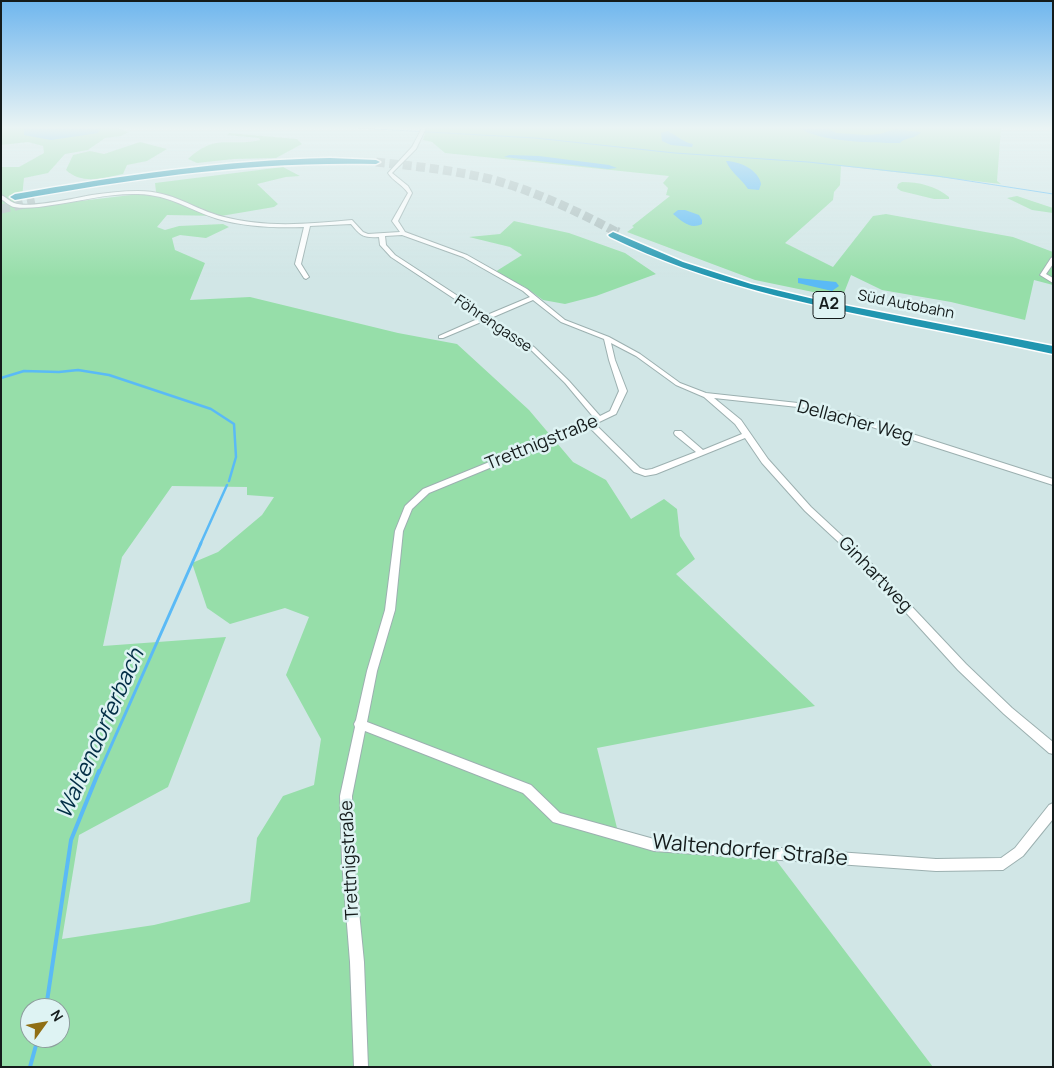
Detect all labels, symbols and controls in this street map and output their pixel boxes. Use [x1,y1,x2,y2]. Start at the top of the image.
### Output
street label: Süd Autobahn [856,287,956,323]
street label: Föhrengasse [451,292,535,356]
road number: A2 [813,292,845,318]
street label: Dellacher Weg [795,396,915,448]
street label: Trettnigstraße [482,411,602,475]
street label: Ginhartweg [834,533,916,617]
water label: Waltendorferbach [52,645,150,823]
street label: Trettnigstraße [336,800,364,920]
street label: Waltendorfer Straße [651,830,849,872]
north arrow [20,998,70,1048]
text: N [47,1006,68,1025]

